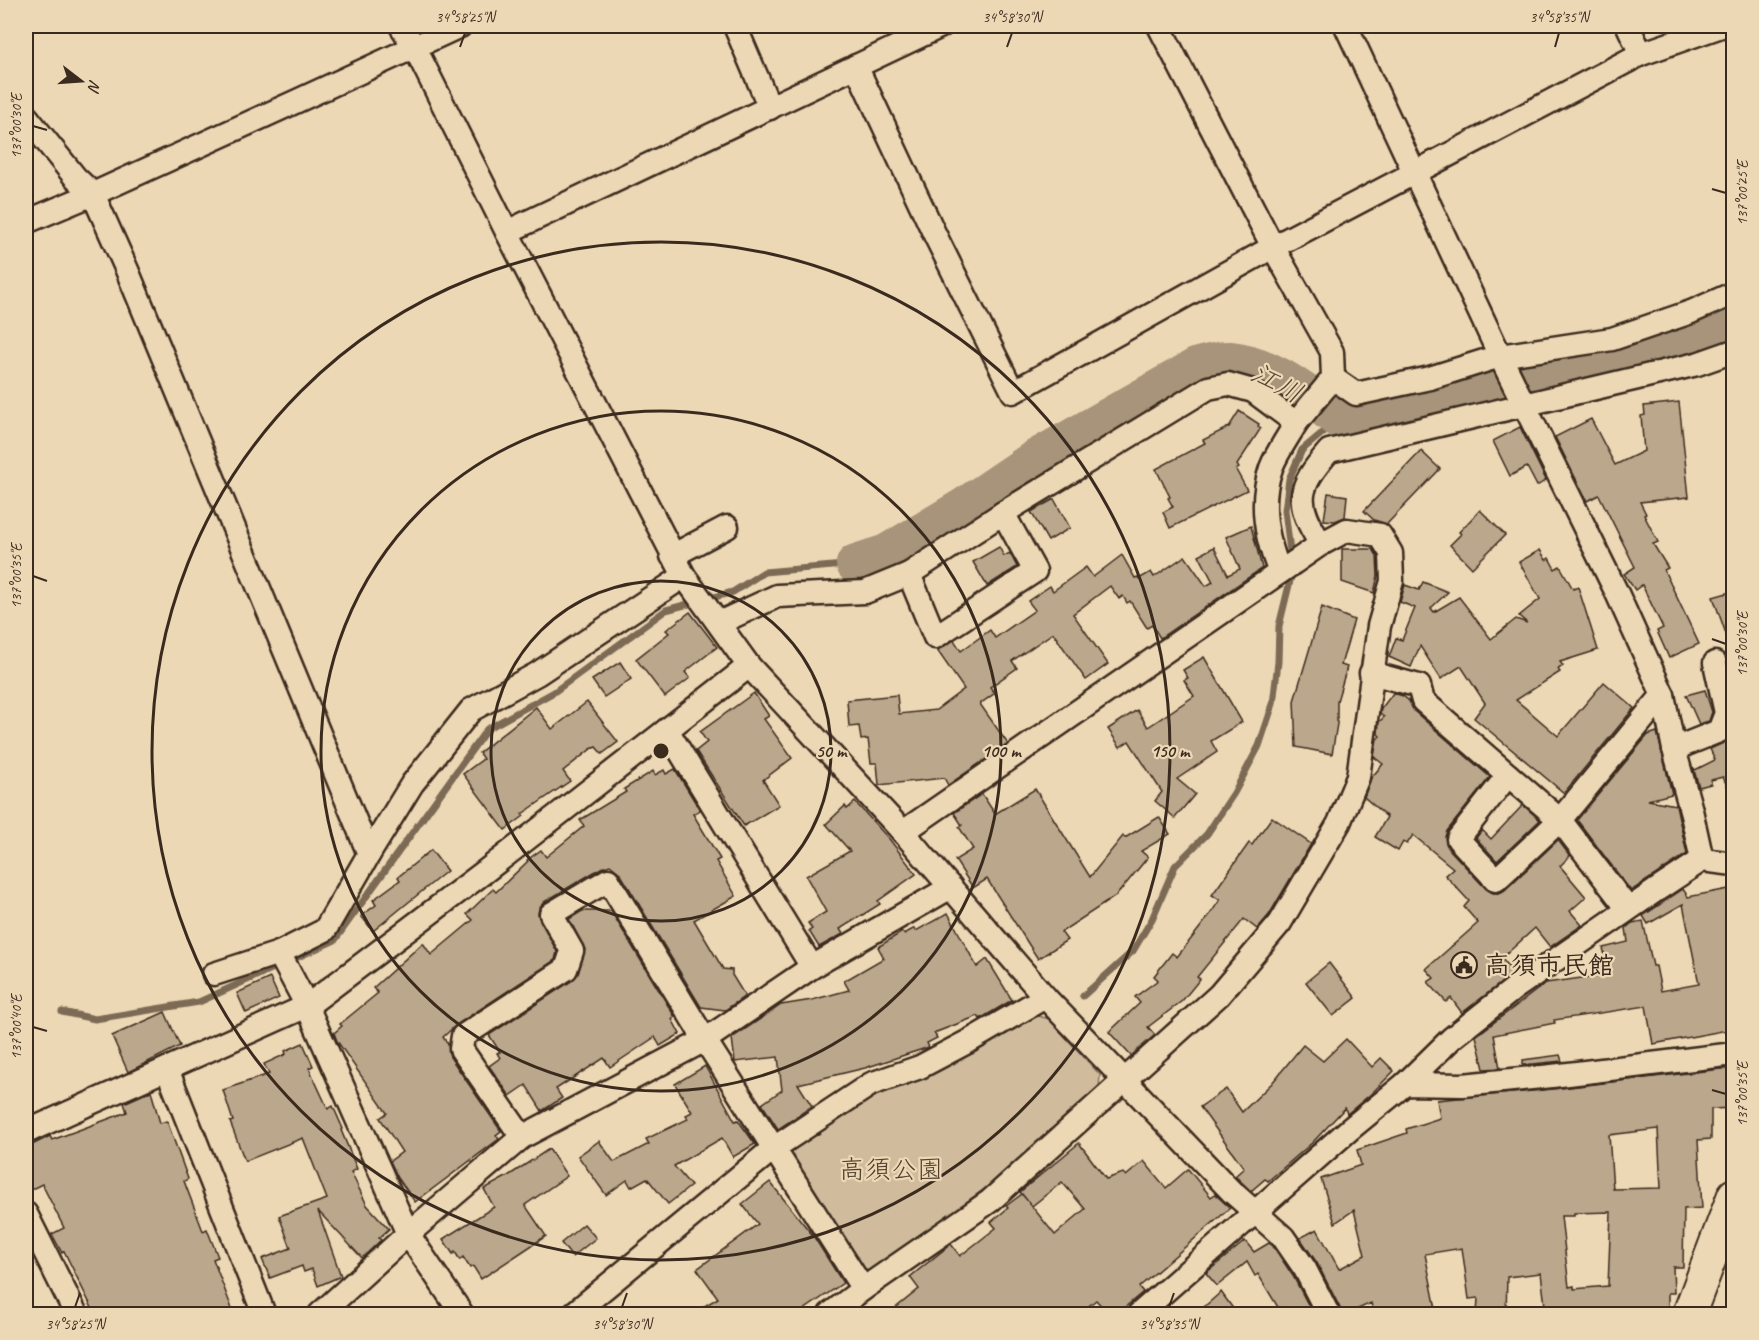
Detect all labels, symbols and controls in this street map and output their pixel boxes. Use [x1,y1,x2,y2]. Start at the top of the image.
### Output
text: 34°58'25"N [435,8,498,27]
text: 34°58'30"N [982,8,1045,27]
text: 34°58'35"N [1529,8,1592,27]
north arrow [51,51,111,111]
text: N [82,77,105,96]
text: 137°00'30"E [7,92,26,158]
text: 137°00'25"E [1733,159,1752,225]
water label: 江川 [1245,355,1309,411]
text: 137°00'35"E [7,542,26,608]
text: 137°00'30"E [1733,610,1752,676]
text: 50 m [816,740,848,762]
text: 100 m [982,740,1022,762]
text: 150 m [1151,740,1191,762]
centre of rings [651,741,671,761]
place label: 高須市民館 [1484,949,1614,982]
public building icon: 高須市民館 [1449,950,1479,980]
text: 137°00'40"E [7,993,26,1059]
text: 137°00'35"E [1733,1060,1752,1126]
park label: 高須公園 [839,1153,943,1186]
text: 34°58'25"N [45,1315,108,1334]
text: 34°58'30"N [592,1315,655,1334]
text: 34°58'35"N [1139,1315,1202,1334]

